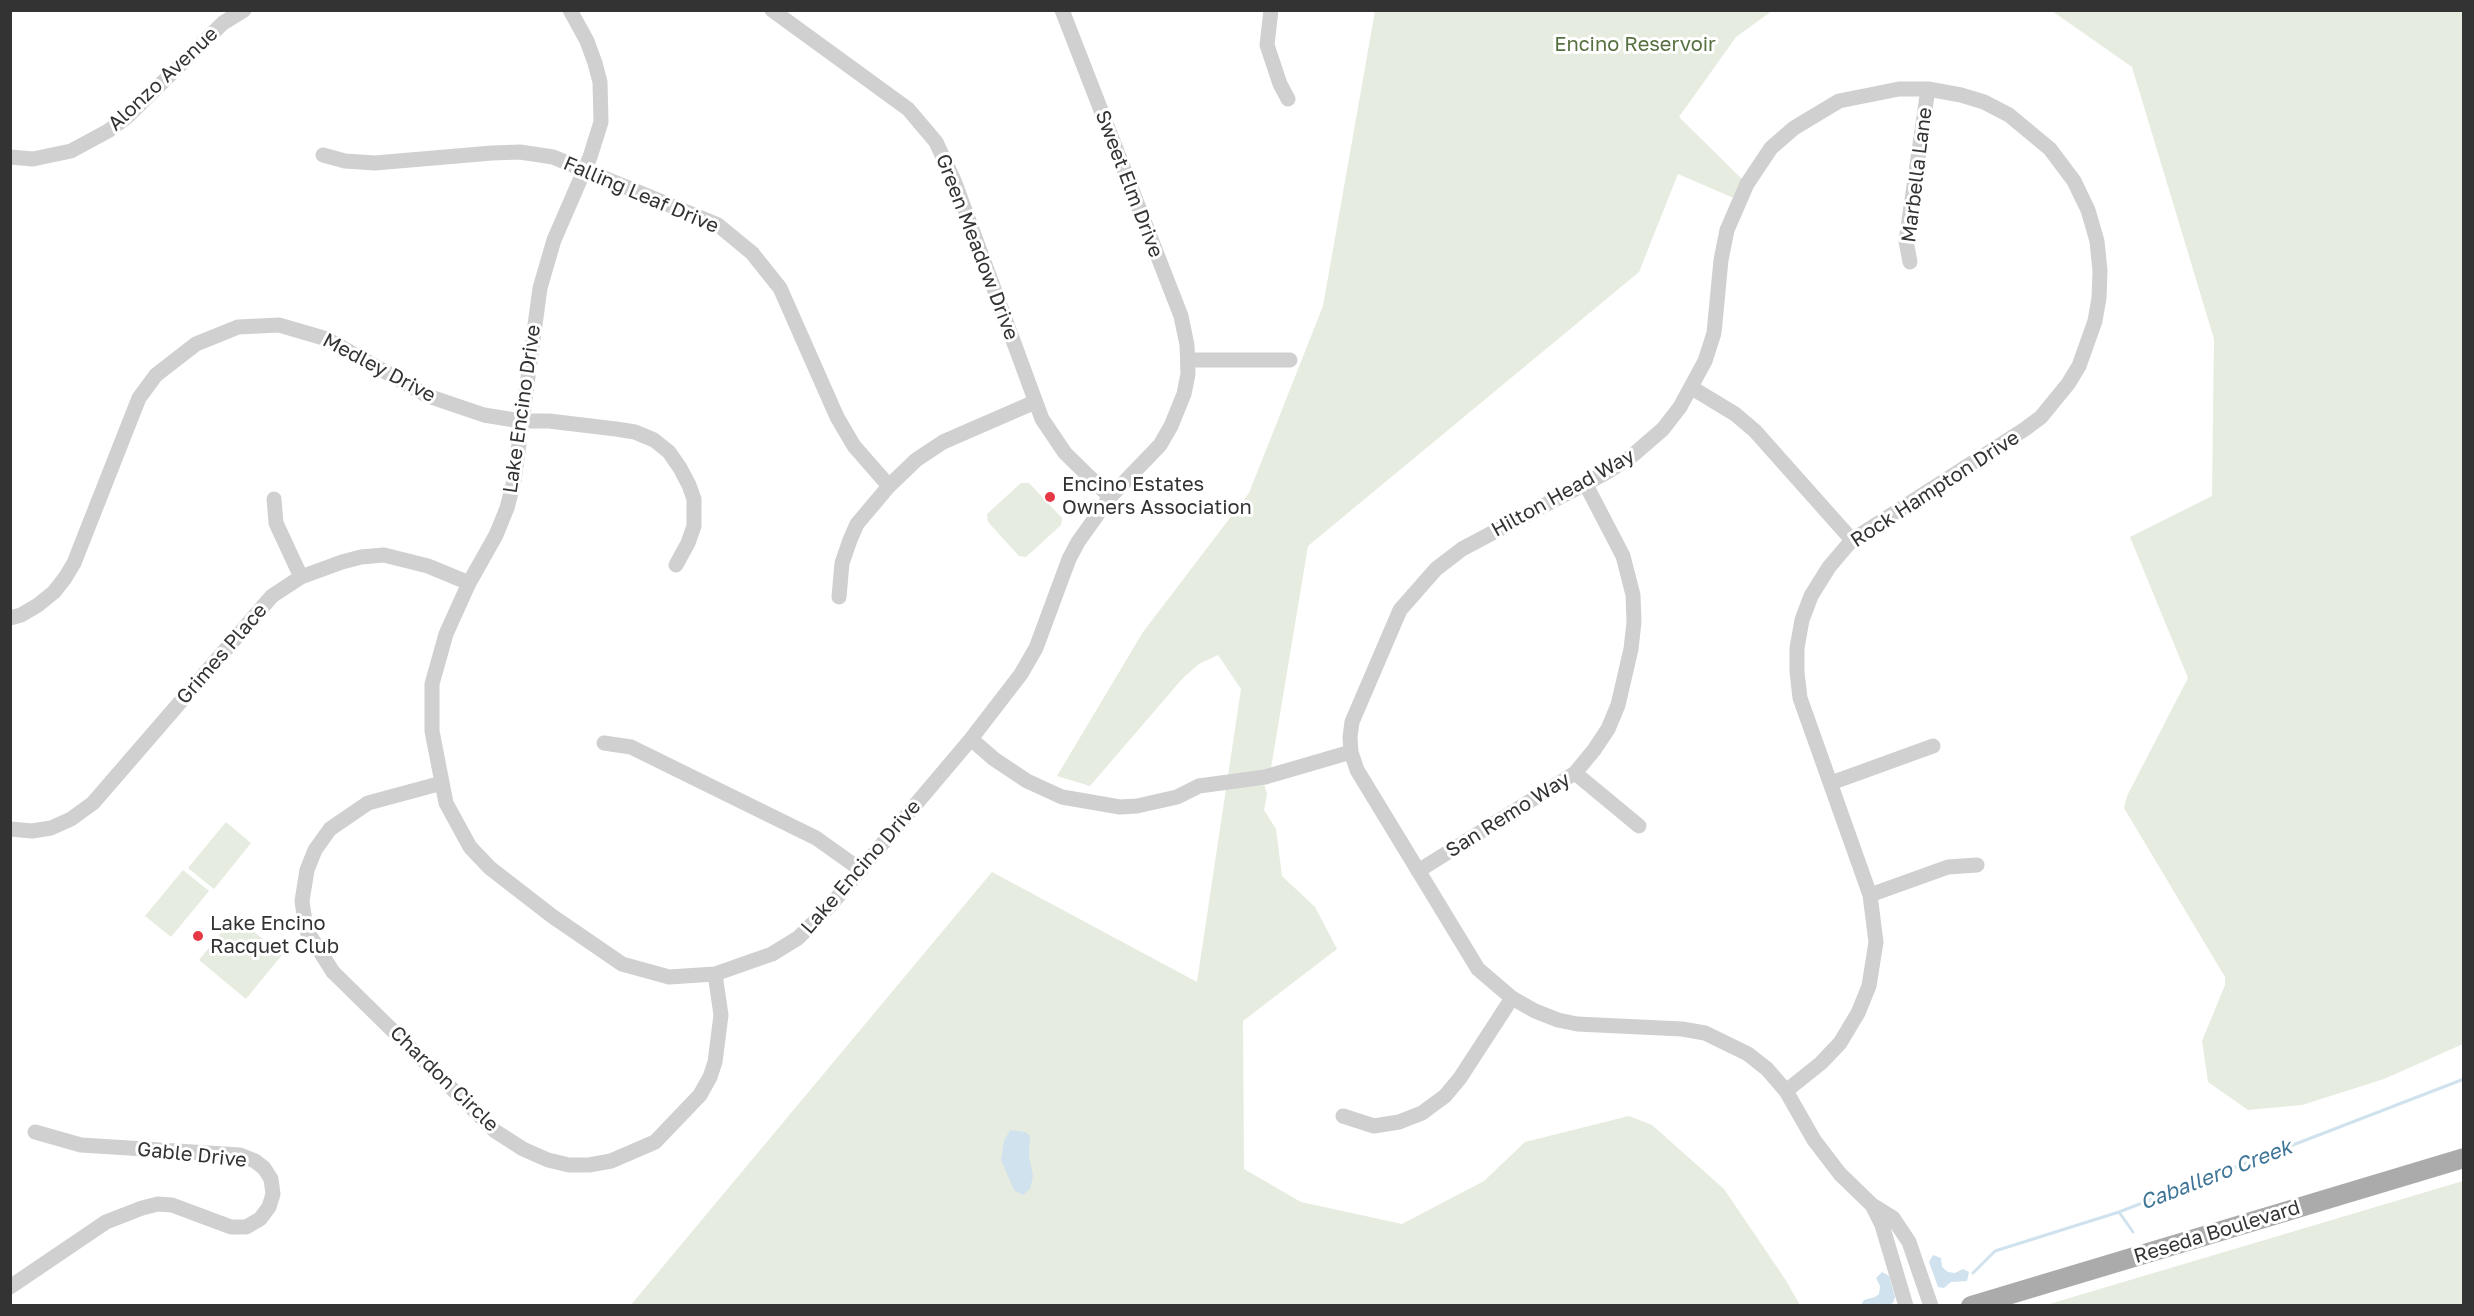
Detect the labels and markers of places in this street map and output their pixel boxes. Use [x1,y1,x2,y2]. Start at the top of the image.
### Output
place label: Encino Estates Owners Association [1062,473,1252,520]
marker: Encino Estates Owners Association [1043,490,1057,504]
place label: Lake Encino Racquet Club [210,912,339,959]
marker: Lake Encino Racquet Club [191,929,205,943]

